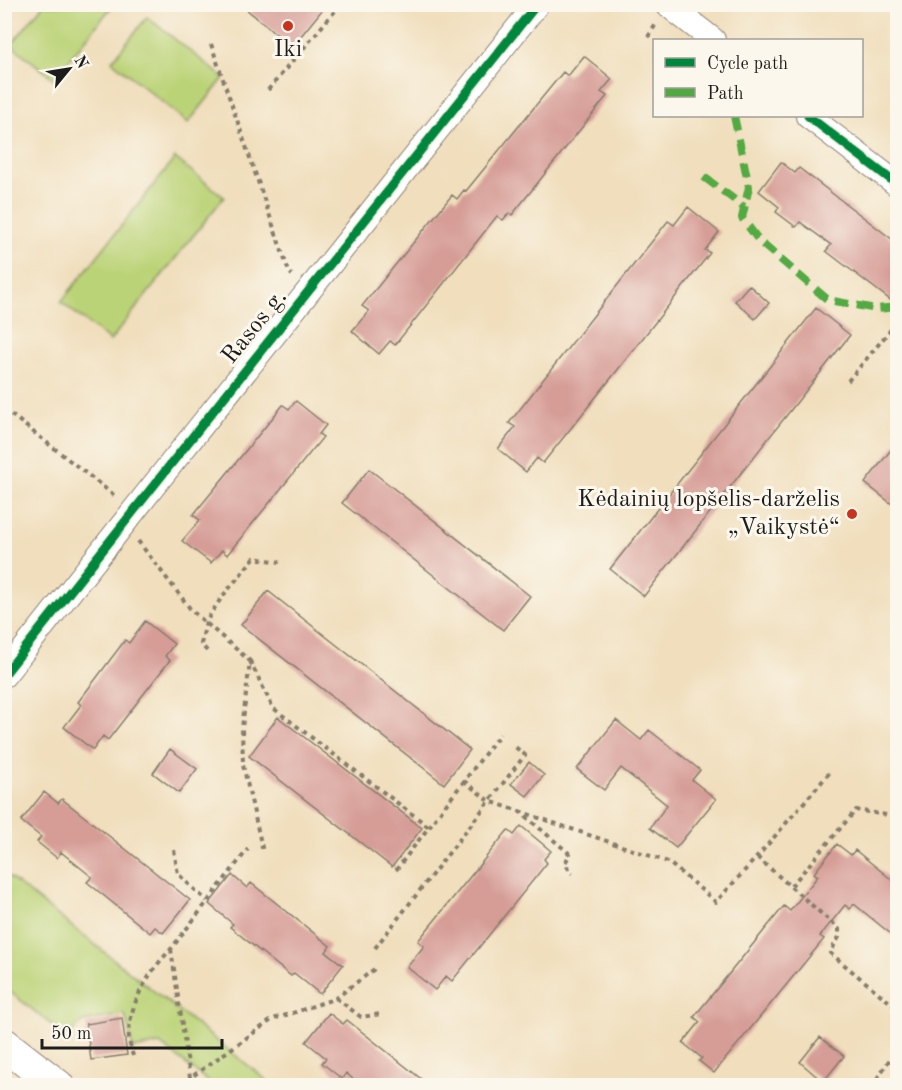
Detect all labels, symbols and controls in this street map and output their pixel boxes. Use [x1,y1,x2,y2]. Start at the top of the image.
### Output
marker: Iki [281,19,295,33]
place label: Iki [274,38,302,62]
north arrow [39,39,99,99]
legend [653,39,863,117]
text: N [70,53,91,72]
text: Cycle path [707,55,788,73]
text: Path [707,85,744,103]
street label: Rasos g. [218,285,292,369]
place label: Kėdainių lopšelis-darželis „Vaikystė“ [577,488,840,540]
marker: Kėdainių lopšelis-darželis „Vaikystė“ [845,507,859,521]
scale bar [42,1012,222,1050]
text: 50 m [51,1025,91,1043]

